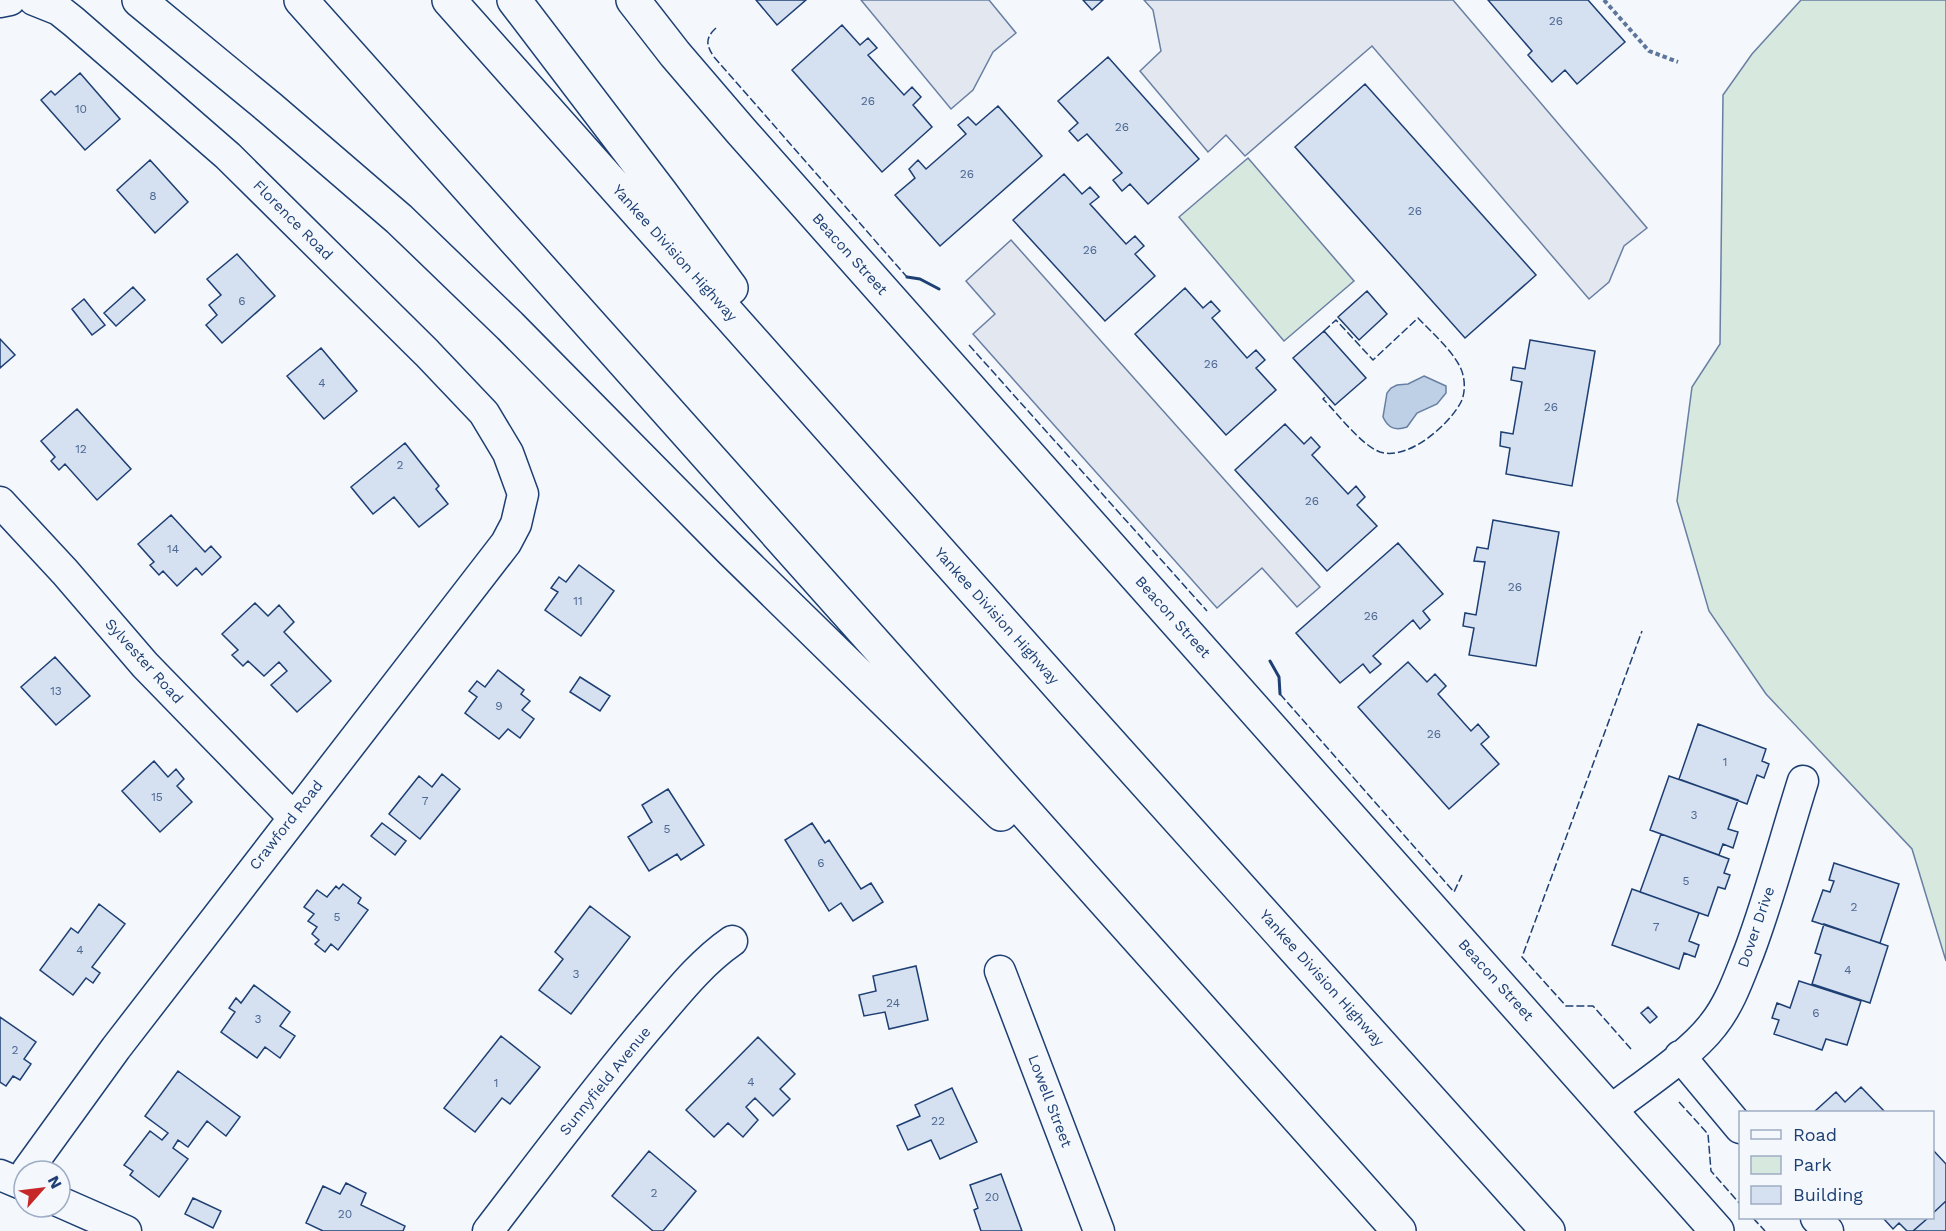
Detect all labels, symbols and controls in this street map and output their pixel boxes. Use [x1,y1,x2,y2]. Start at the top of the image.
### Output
house number: 26 [1549,14,1563,28]
house number: 26 [861,94,875,108]
house number: 10 [75,102,87,116]
house number: 26 [1115,120,1129,134]
house number: 26 [960,167,974,181]
street label: Florence Road [249,176,337,264]
street label: Yankee Division Highway [609,181,741,325]
house number: 8 [149,189,157,203]
house number: 26 [1408,204,1422,218]
street label: Beacon Street [809,209,892,299]
house number: 26 [1083,243,1097,257]
house number: 6 [238,294,246,308]
house number: 26 [1204,357,1218,371]
house number: 4 [318,376,326,390]
house number: 26 [1544,400,1558,414]
house number: 12 [75,442,87,456]
house number: 2 [397,458,404,472]
house number: 26 [1305,494,1319,508]
house number: 14 [167,542,179,556]
street label: Yankee Division Highway [931,544,1063,688]
street label: Beacon Street [1132,572,1215,662]
house number: 26 [1508,580,1522,594]
house number: 11 [573,594,583,608]
house number: 26 [1364,609,1378,623]
street label: Sylvester Road [101,615,187,707]
house number: 13 [50,684,62,698]
house number: 9 [495,699,503,713]
house number: 26 [1427,727,1441,741]
house number: 1 [1723,755,1727,769]
street label: Crawford Road [245,777,327,873]
house number: 15 [151,790,163,804]
house number: 7 [422,794,429,808]
house number: 3 [1691,808,1698,822]
house number: 5 [664,822,671,836]
house number: 6 [817,856,825,870]
house number: 5 [1683,874,1690,888]
street label: Dover Drive [1734,884,1778,970]
house number: 2 [1851,900,1858,914]
street label: Yankee Division Highway [1256,906,1388,1050]
house number: 5 [334,910,341,924]
house number: 7 [1653,920,1660,934]
street label: Beacon Street [1455,935,1538,1025]
house number: 4 [76,943,84,957]
house number: 4 [1844,963,1852,977]
house number: 3 [573,967,580,981]
house number: 24 [886,996,900,1010]
house number: 6 [1812,1006,1820,1020]
house number: 3 [255,1012,262,1026]
street label: Sunnyfield Avenue [556,1023,654,1139]
house number: 2 [12,1043,19,1057]
street label: Lowell Street [1024,1052,1076,1150]
house number: 4 [747,1075,755,1089]
house number: 1 [494,1076,498,1090]
legend [1739,1111,1934,1219]
house number: 22 [931,1114,945,1128]
text: Road [1793,1124,1837,1145]
text: Park [1793,1154,1832,1175]
north arrow [12,1159,72,1219]
text: N [44,1172,66,1192]
text: Building [1793,1184,1863,1205]
house number: 2 [651,1186,658,1200]
house number: 20 [985,1190,999,1204]
house number: 20 [338,1207,352,1221]

